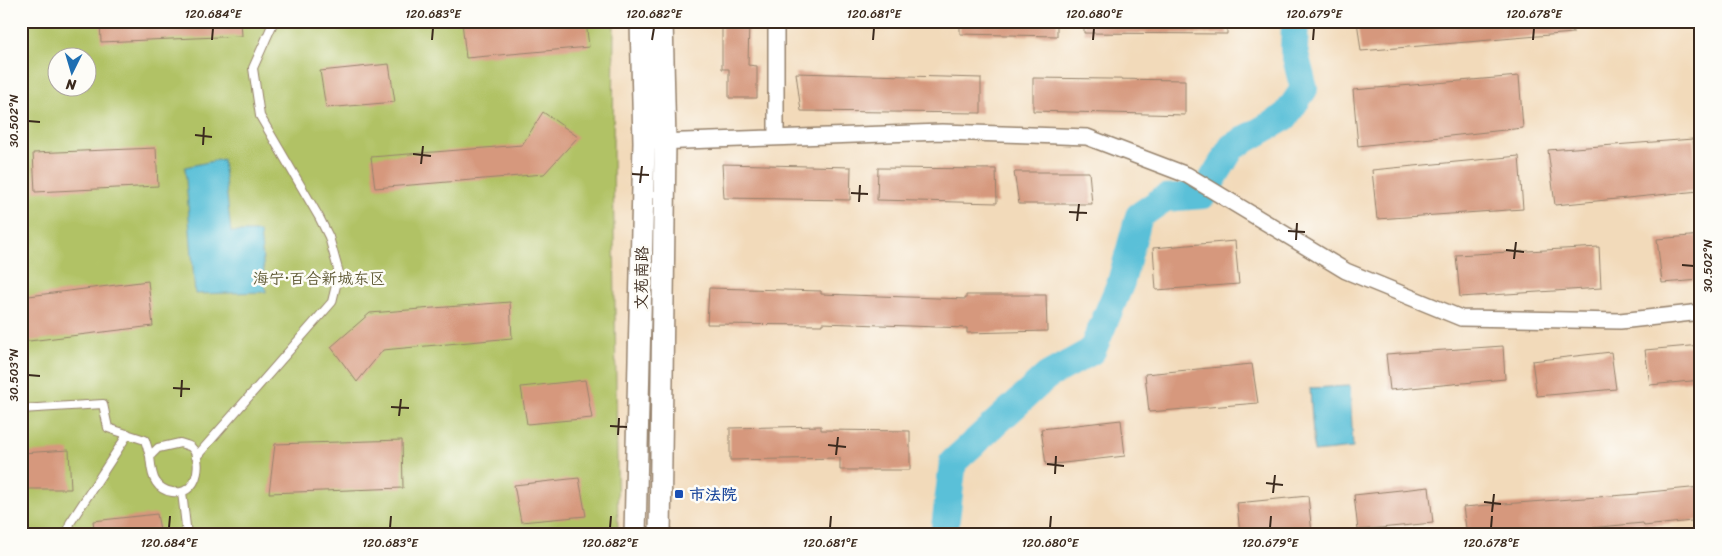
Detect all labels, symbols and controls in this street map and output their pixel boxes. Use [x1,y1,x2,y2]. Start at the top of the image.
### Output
text: 120.684°E [185,3,243,25]
text: 120.683°E [405,3,462,25]
text: 120.682°E [626,3,683,25]
text: 120.681°E [847,3,902,25]
text: 120.680°E [1066,3,1124,25]
text: 120.679°E [1286,3,1343,25]
text: 120.678°E [1506,3,1563,25]
north arrow [48,48,98,98]
text: N [65,72,78,97]
text: 30.502°N [3,94,25,148]
text: 30.502°N [1697,239,1719,293]
street label: 文苑南路 [626,246,657,310]
park label: 海宁·百合新城东区 [253,264,385,293]
text: 30.503°N [3,348,25,401]
place label: 市法院 [689,480,737,509]
marker: 市法院 [673,488,685,500]
text: 120.684°E [141,532,199,554]
text: 120.683°E [362,532,419,554]
text: 120.682°E [582,532,639,554]
text: 120.681°E [803,532,858,554]
text: 120.680°E [1022,532,1080,554]
text: 120.679°E [1242,532,1299,554]
text: 120.678°E [1463,532,1520,554]

